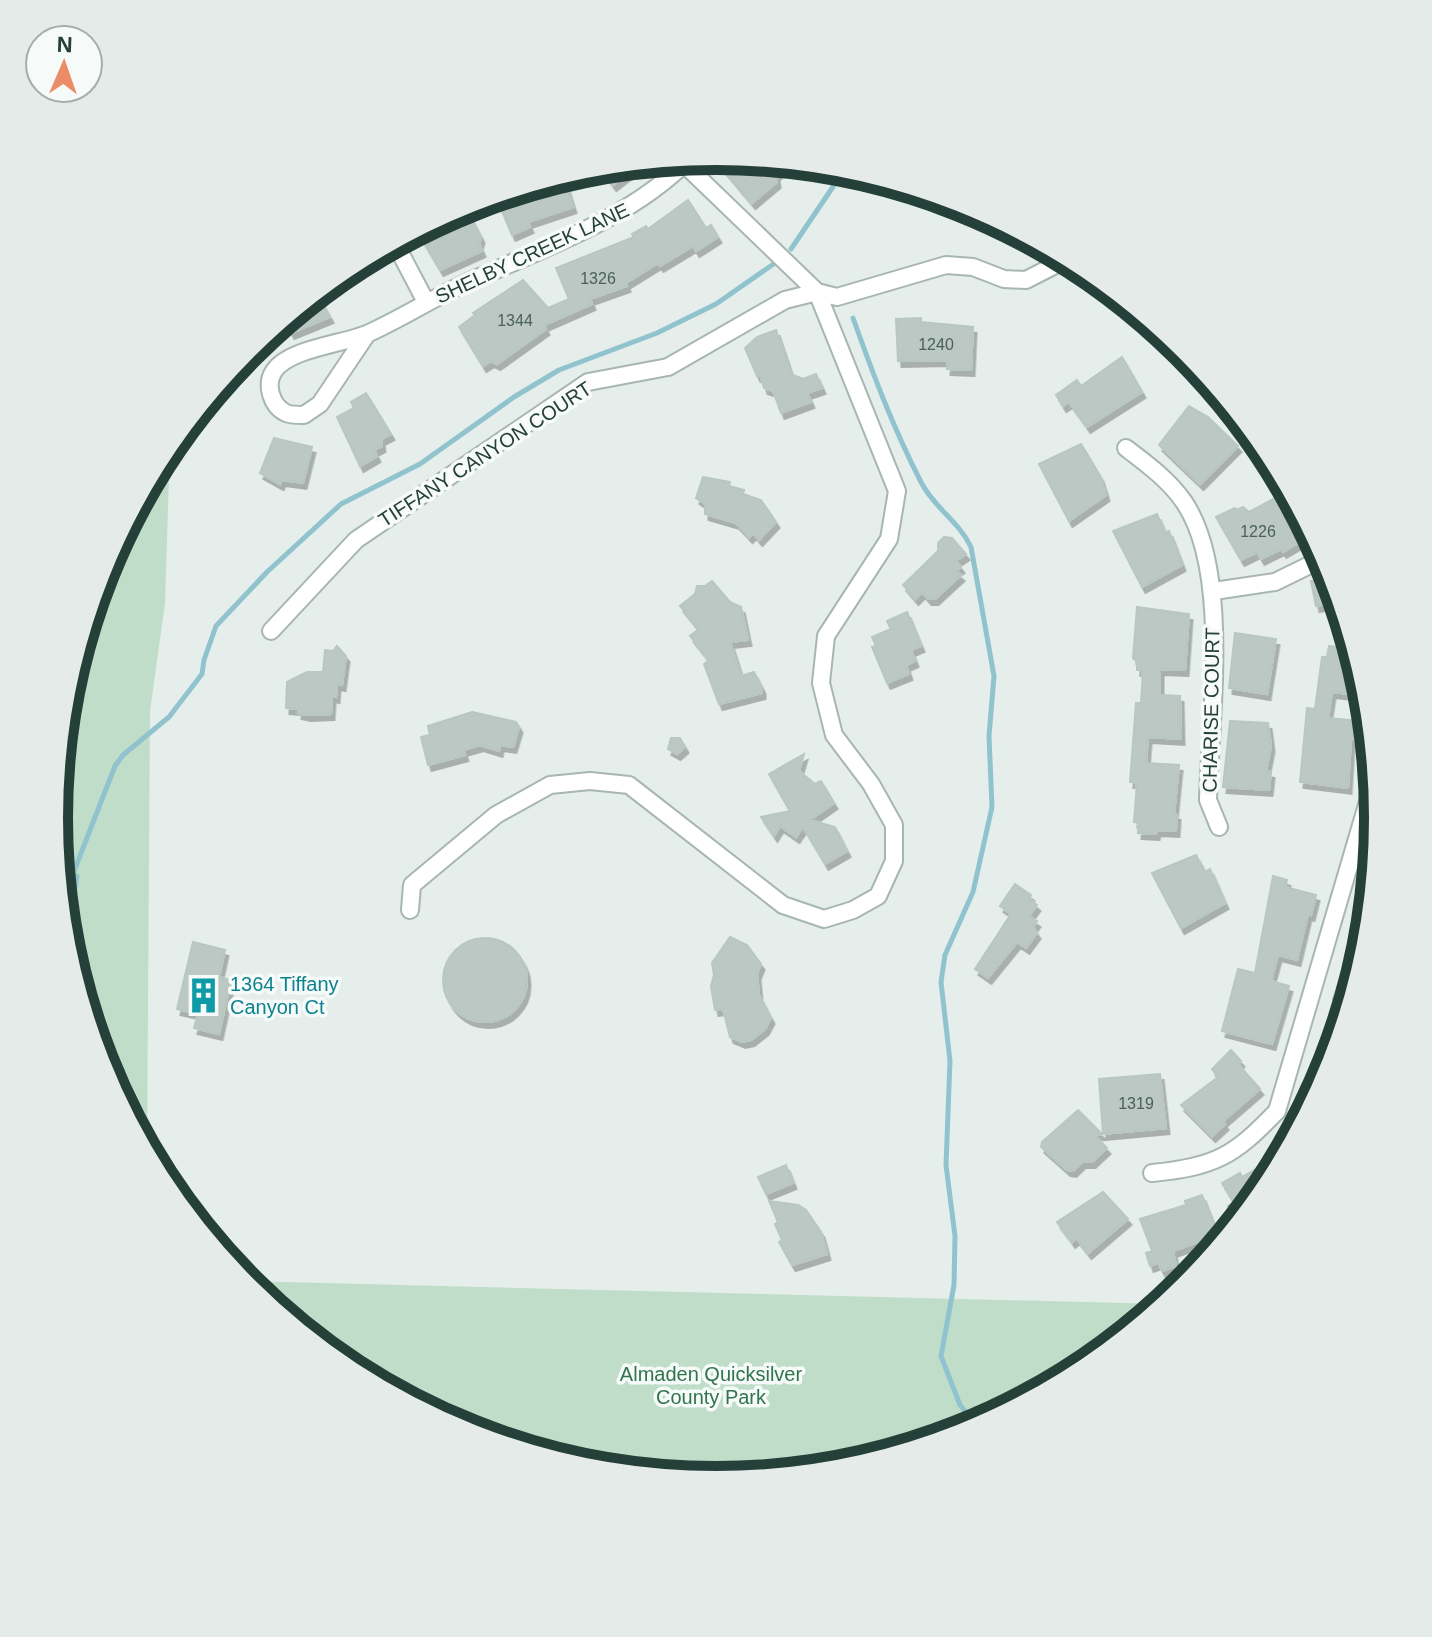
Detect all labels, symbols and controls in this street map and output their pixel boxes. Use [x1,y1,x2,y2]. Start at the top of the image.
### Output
north arrow [24,24,104,104]
text: N [56,32,73,57]
street label: SHELBY CREEK LANE [432,198,632,308]
house number: 1326 [580,270,616,287]
house number: 1344 [497,312,533,329]
house number: 1240 [918,336,954,353]
street label: TIFFANY CANYON COURT [374,377,596,531]
house number: 1226 [1240,523,1276,540]
street label: CHARISE COURT [1199,627,1223,793]
place label: 1364 Tiffany Canyon Ct [230,973,339,1018]
building icon: 1364 Tiffany Canyon Ct [185,976,223,1014]
house number: 1319 [1118,1095,1154,1112]
park label: Almaden Quicksilver County Park [620,1363,802,1408]

